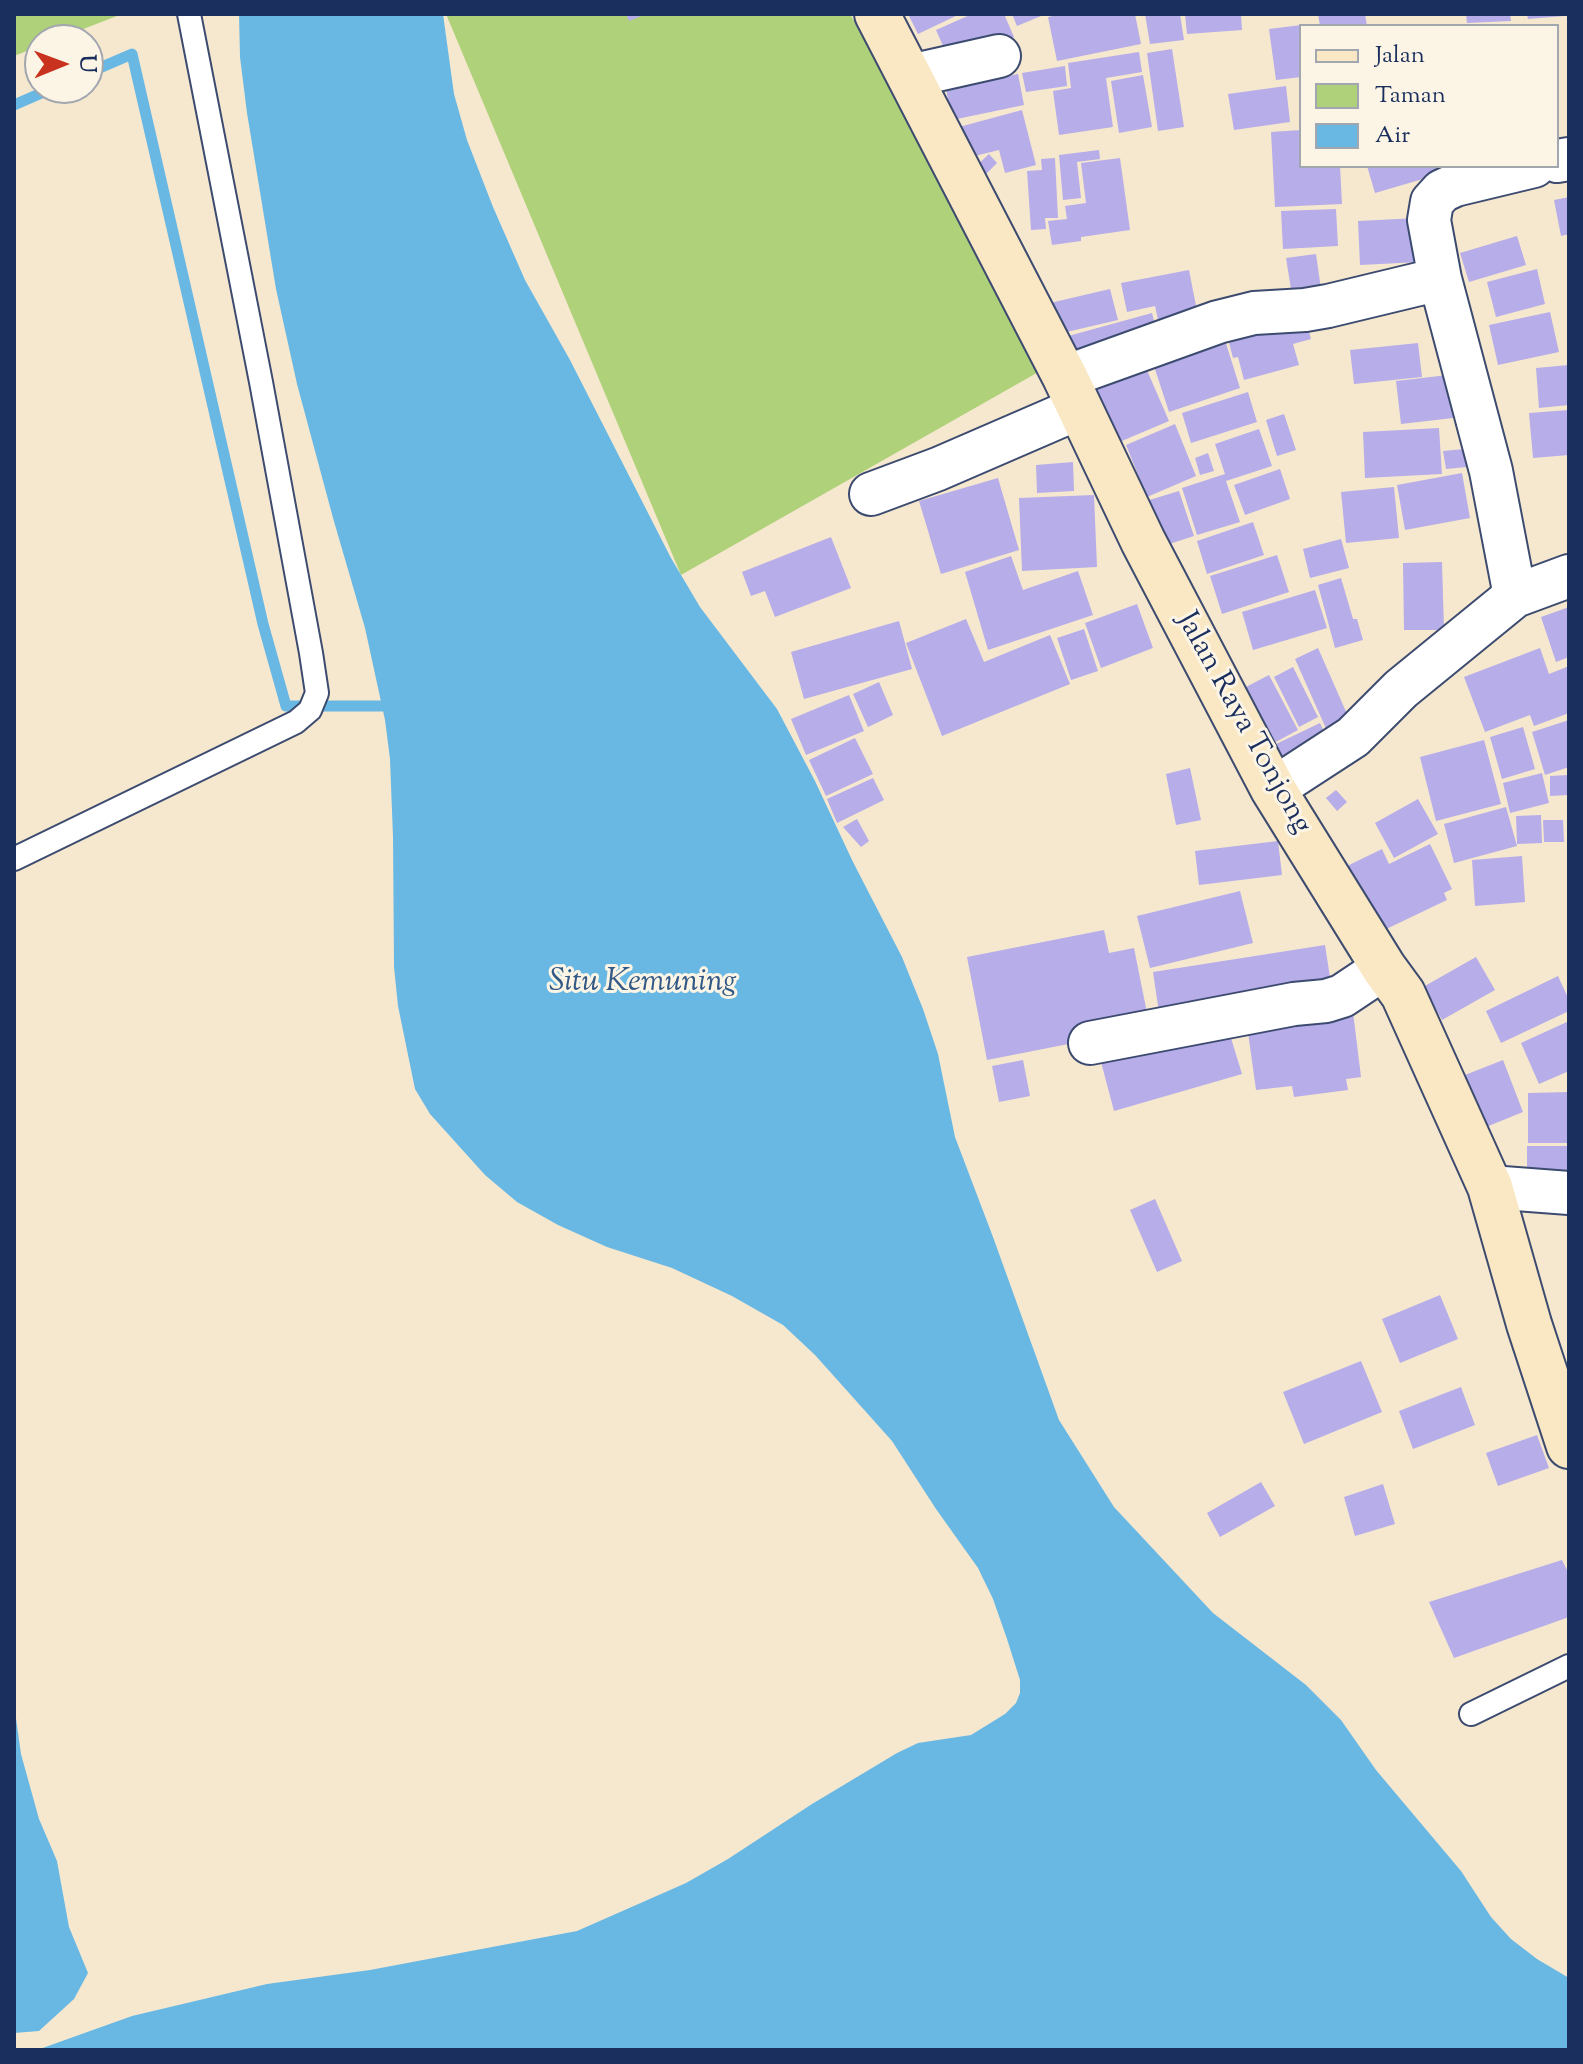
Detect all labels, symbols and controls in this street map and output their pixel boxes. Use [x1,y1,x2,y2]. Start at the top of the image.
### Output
north arrow [24,24,104,104]
legend [1299,24,1559,168]
text: Jalan [1375,39,1425,73]
text: U [70,54,102,73]
text: Taman [1375,79,1446,113]
text: Air [1375,119,1410,153]
street label: Jalan Raya Tonjong [1166,607,1318,841]
water label: Situ Kemuning [549,966,737,1004]

